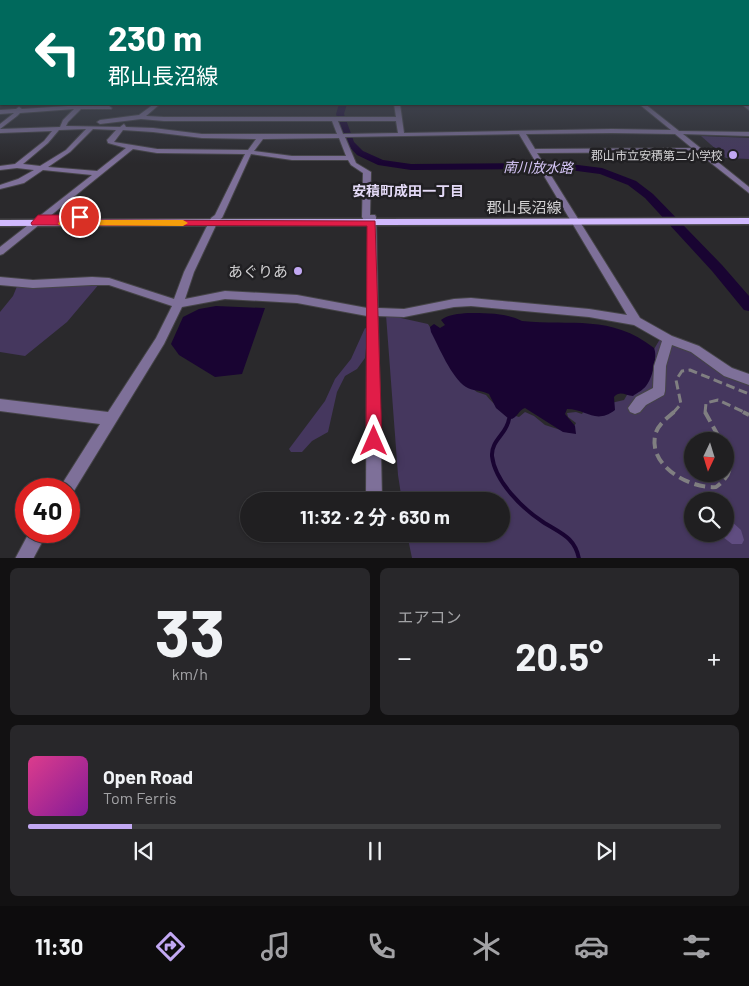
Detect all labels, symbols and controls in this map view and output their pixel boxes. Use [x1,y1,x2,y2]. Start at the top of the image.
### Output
text: 230 m [108,16,202,58]
icon: left [25,20,90,85]
text: 郡山長沼線 [108,62,218,88]
place label: 郡山市立安積第二小学校 [591,148,723,162]
marker: 郡山市立安積第二小学校 [727,149,739,161]
water label: 南川放水路 [503,158,574,176]
district label: 安積町成田一丁目 [352,182,464,199]
pin [59,196,101,238]
street label: 郡山長沼線 [486,198,562,216]
icon: arrive [66,203,94,231]
place label: あぐりあ [228,262,288,280]
marker: あぐりあ [292,265,304,277]
position arrow [347,414,399,466]
north arrow [684,432,734,482]
map controls [684,432,734,542]
speed limit sign: 40 [15,478,80,543]
button: search [684,492,734,542]
text: 11:32 · 2 分 · 630 m [300,505,450,528]
text: 33 [155,592,225,670]
text: エアコン [398,607,462,626]
text: 20.5° [515,633,603,679]
text: − [398,640,412,674]
text: + [707,640,721,674]
text: km/h [172,664,208,683]
text: Open Road [103,765,193,788]
text: Tom Ferris [103,788,177,807]
icon: previous [130,837,158,865]
icon: pause [361,837,389,865]
icon: next [592,837,620,865]
icon: directions [153,929,188,964]
icon: music [258,929,293,964]
icon: phone [364,929,399,964]
icon: climate [469,929,504,964]
icon: car [574,929,609,964]
icon: filters [679,929,714,964]
text: 11:30 [35,933,83,959]

